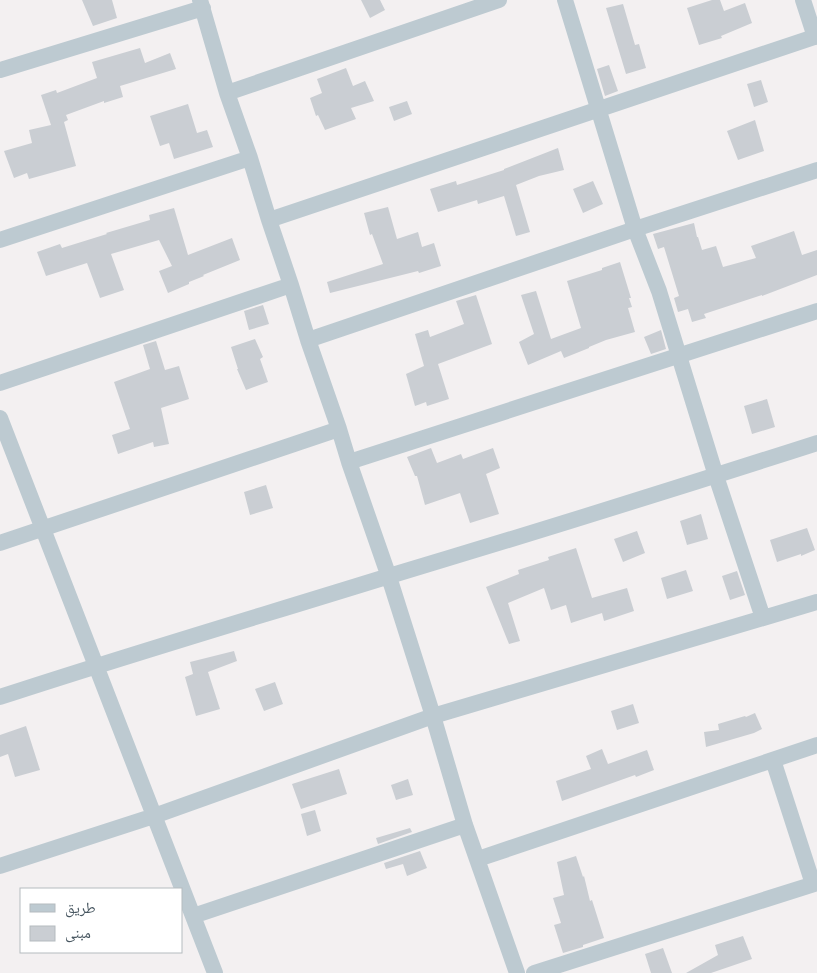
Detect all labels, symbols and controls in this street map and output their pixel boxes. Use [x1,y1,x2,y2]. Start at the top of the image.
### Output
legend [20,888,182,953]
text: طريق [65,898,96,918]
text: مبنى [65,923,91,943]

